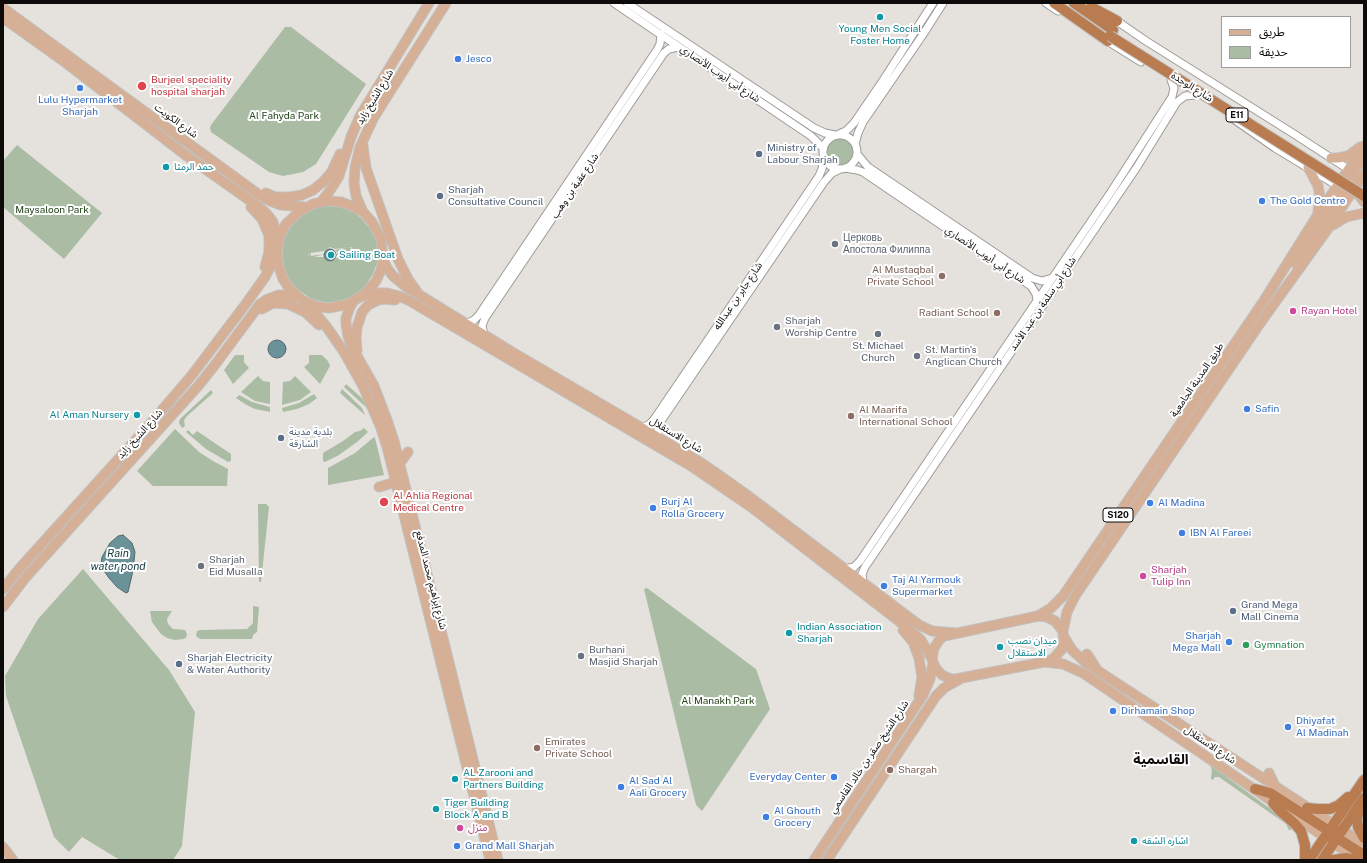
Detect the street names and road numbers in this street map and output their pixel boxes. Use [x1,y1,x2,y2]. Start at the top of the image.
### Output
street label: شارع أبي أيوب الأنصاري [678,43,762,105]
street label: شارع الشيخ زايد [354,67,396,127]
street label: شارع الوحدة [1169,69,1215,105]
street label: شارع الكويت [152,101,200,141]
road number: E11 [1226,108,1248,122]
street label: شارع عقبة بن وهب [549,151,601,221]
street label: شارع أبي أيوب الأنصاري [943,224,1027,286]
street label: شارع أبي سلمة بن عبد الأسد [1007,255,1079,353]
street label: شارع جابر بن عبدالله [711,260,765,332]
street label: طريق المدينة الجامعية [1168,341,1226,419]
street label: شارع الشيخ زايد [115,407,165,461]
street label: شارع الاستقلال [647,415,705,455]
road number: S120 [1103,508,1133,522]
street label: شارع إبراهيم محمد المدفع [413,529,449,631]
street label: شارع الشيخ صقر بن خالد القاسمي [827,698,911,816]
street label: شارع الاستقلال [1182,723,1238,767]

